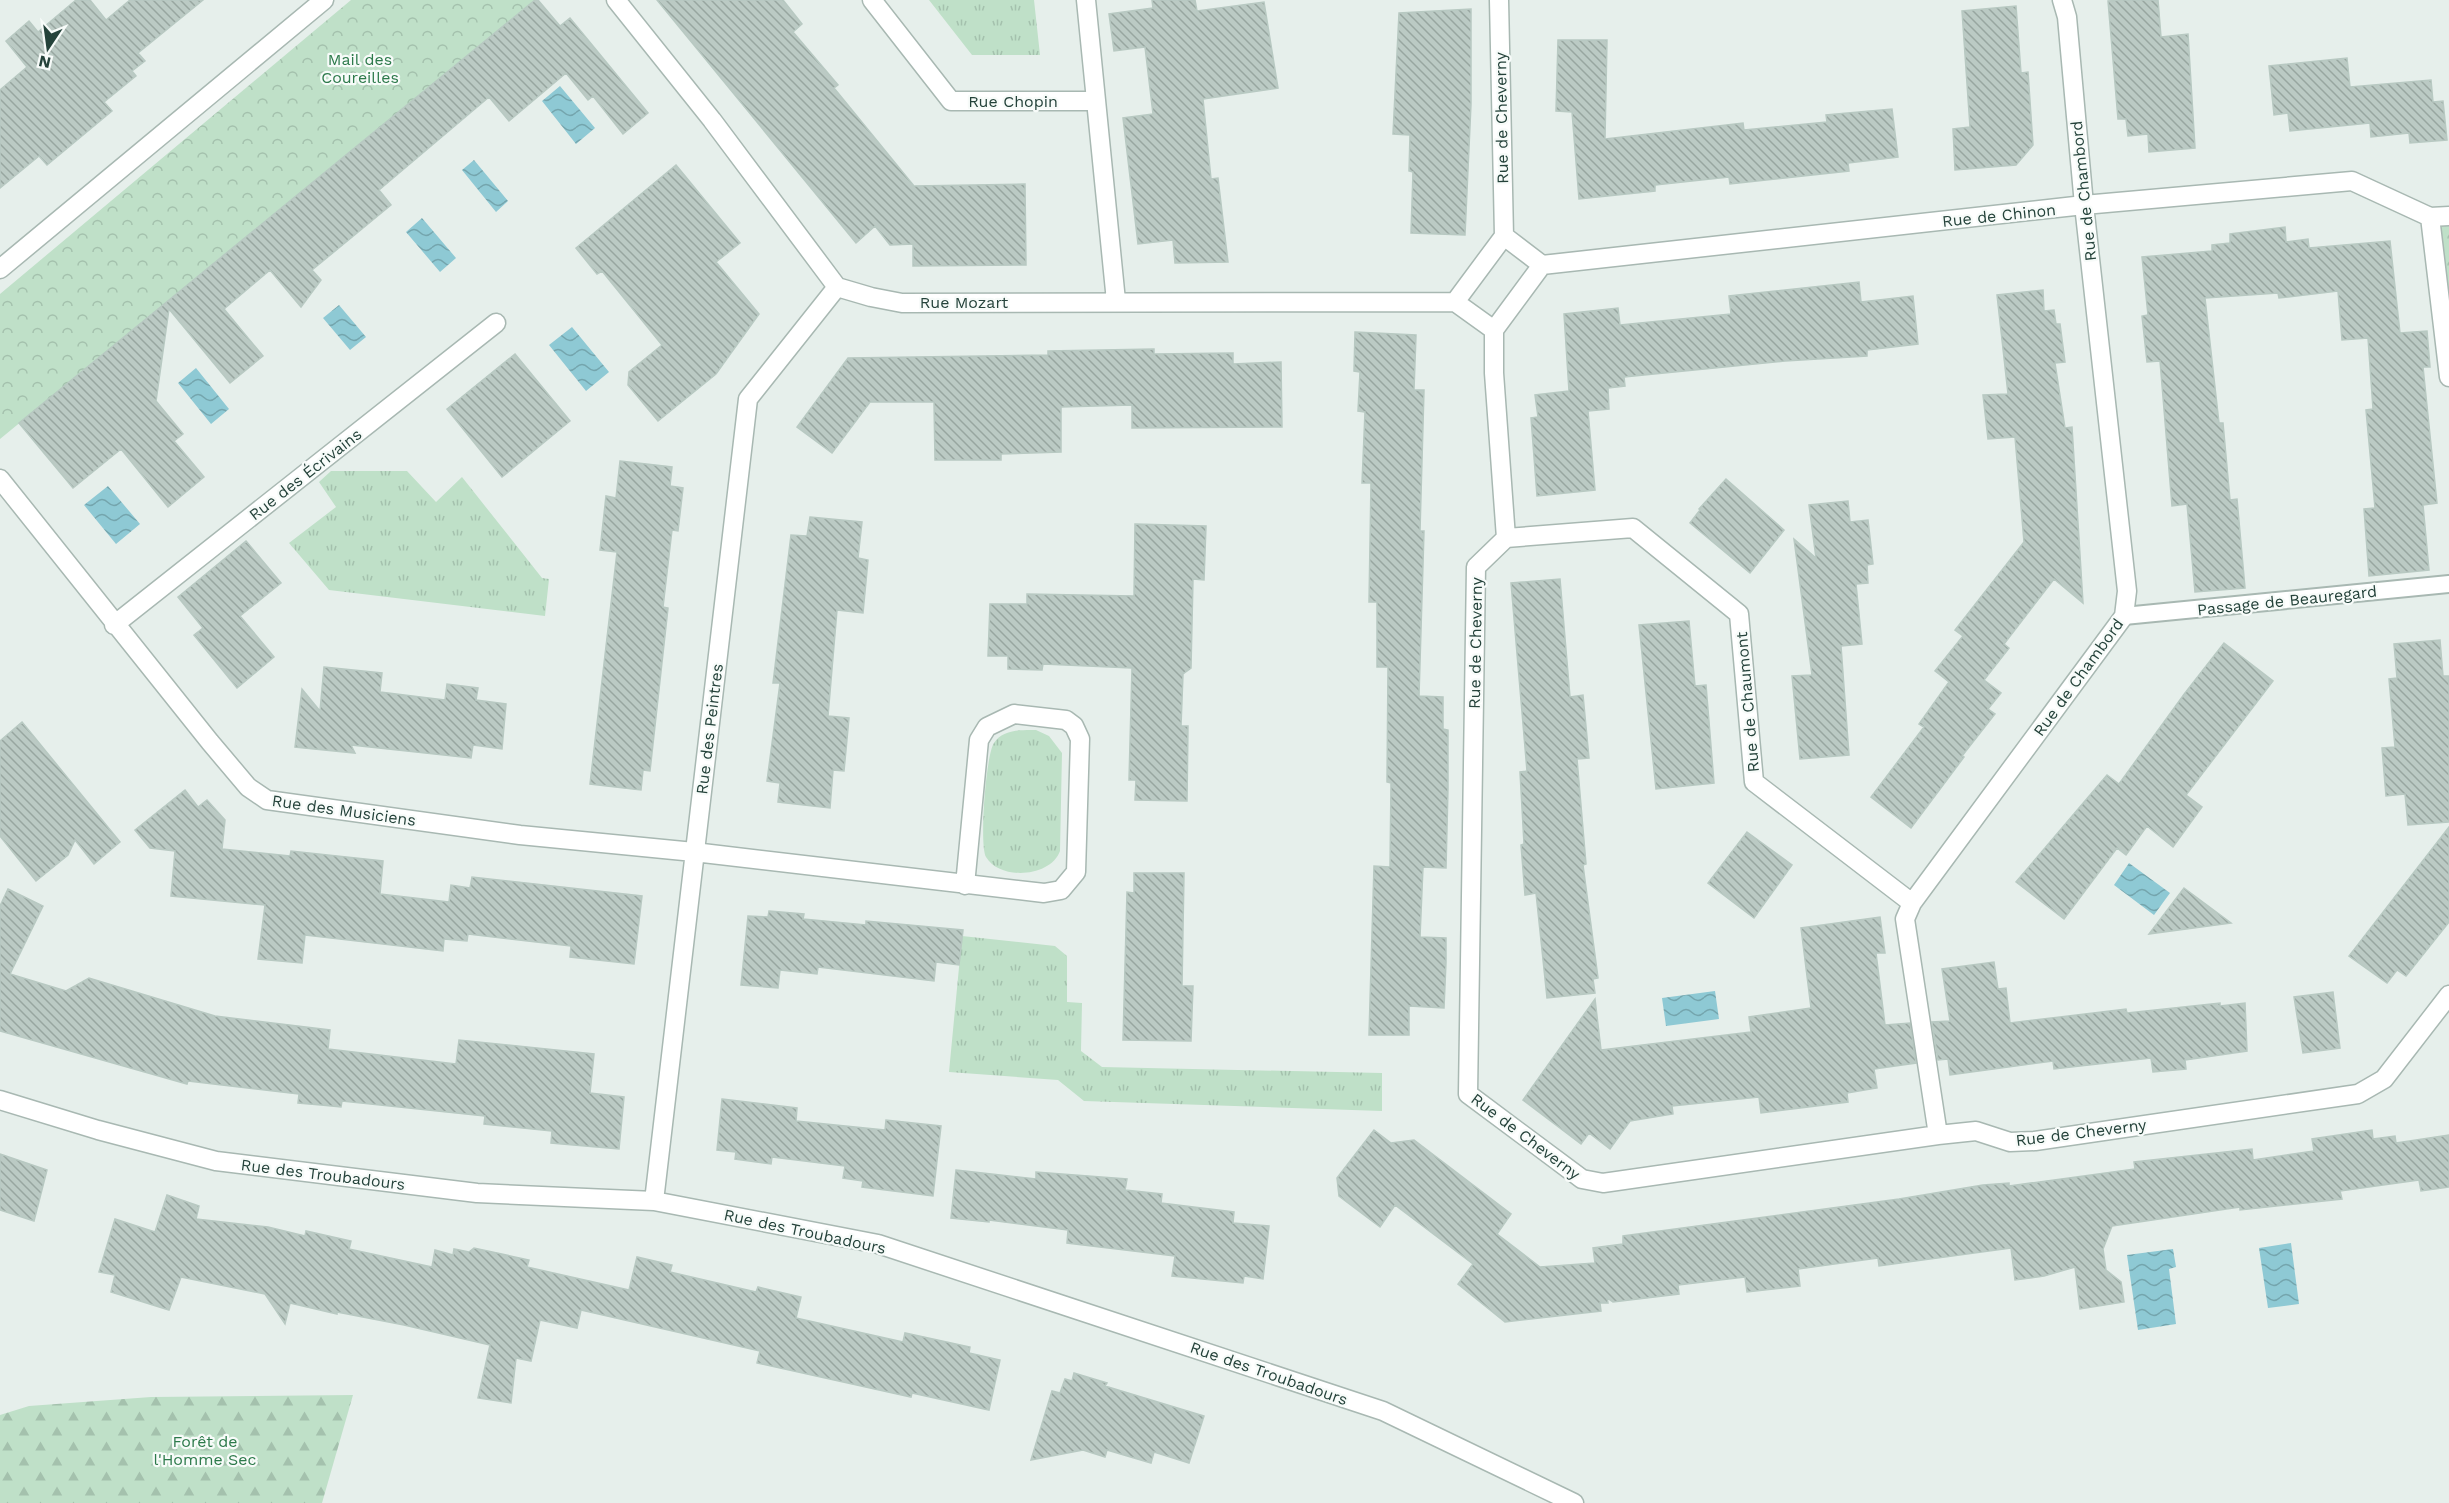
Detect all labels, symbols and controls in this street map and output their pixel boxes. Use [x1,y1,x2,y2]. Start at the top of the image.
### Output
north arrow [18,18,78,78]
park label: Mail des Coureilles [321,50,399,87]
street label: Rue de Cheverny [1491,51,1512,184]
text: N [37,52,53,73]
street label: Rue Chopin [968,92,1058,111]
street label: Rue de Chambord [2067,120,2100,262]
street label: Rue de Chinon [1941,200,2057,231]
street label: Rue Mozart [920,293,1008,312]
street label: Rue des Écrivains [245,425,365,524]
street label: Rue de Cheverny [1465,576,1486,709]
street label: Passage de Beauregard [2196,582,2378,619]
street label: Rue de Chambord [2029,615,2127,740]
street label: Rue de Chaumont [1732,631,1763,773]
street label: Rue des Peintres [692,663,727,796]
street label: Rue des Musiciens [271,791,417,830]
street label: Rue de Cheverny [1467,1089,1585,1184]
street label: Rue de Cheverny [2015,1115,2148,1150]
street label: Rue des Troubadours [240,1155,406,1194]
street label: Rue des Troubadours [722,1205,888,1258]
street label: Rue des Troubadours [1188,1338,1350,1409]
park label: Forêt de l'Homme Sec [153,1432,257,1469]

